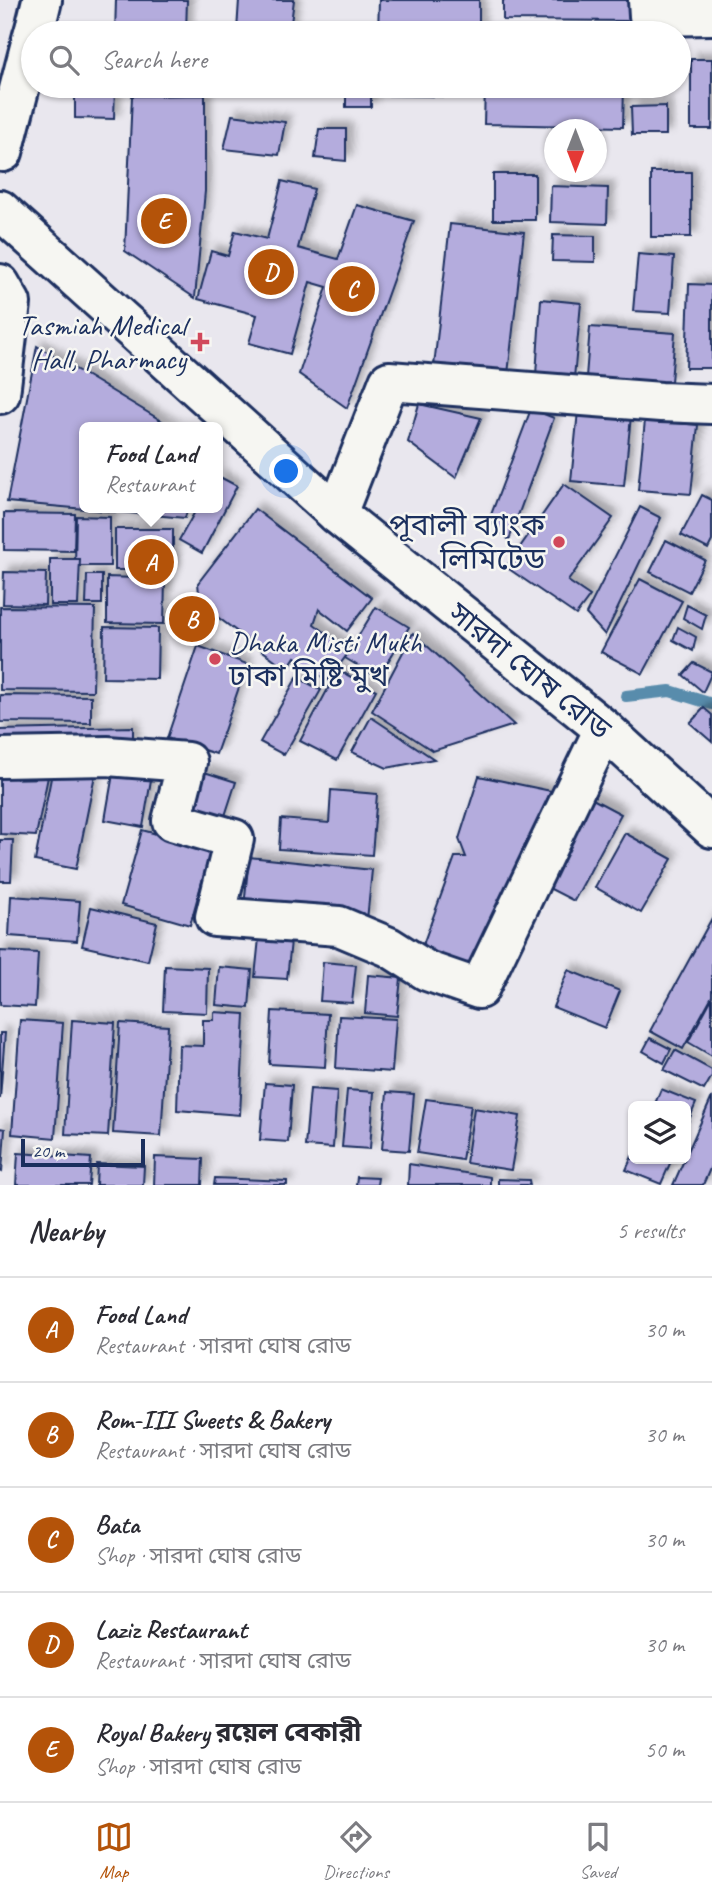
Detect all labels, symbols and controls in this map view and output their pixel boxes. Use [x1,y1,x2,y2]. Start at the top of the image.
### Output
search box [21,21,691,98]
icon: search [45,41,83,79]
text: Search here [101,43,207,76]
north arrow [544,119,607,182]
pin: E [141,195,187,247]
pin: D [248,246,294,298]
pin: C [329,263,375,315]
place label: Tasmiah Medical Hall, Pharmacy [18,306,191,378]
marker: Tasmiah Medical Hall, Pharmacy [192,334,208,350]
popup [79,422,223,513]
text: Food Land [105,437,197,470]
your location [269,454,303,488]
text: Restaurant [105,470,194,499]
place label: পূবালী ব্যাংক লিমিটেড [389,506,546,578]
marker: পূবালী ব্যাংক লিমিটেড [551,534,567,550]
pin: A [128,536,174,588]
pin: B [169,593,215,645]
street label: সারদা ঘোষ রোড [440,593,619,748]
place label: Dhaka Misti Mukh ঢাকা মিষ্টি মুখ [228,623,422,695]
marker: Dhaka Misti Mukh ঢাকা মিষ্টি মুখ [207,651,223,667]
map controls [628,1101,691,1164]
button: layers [628,1101,691,1164]
scale bar [21,1136,145,1168]
text: 20 m [32,1139,64,1163]
text: Nearby [28,1212,104,1250]
text: 5 results [617,1216,684,1245]
text: Food Land [95,1298,187,1331]
text: A [45,1315,57,1344]
text: 30 m [645,1315,684,1344]
text: Restaurant · সারদা ঘোষ রোড [95,1331,351,1360]
text: Rom-III Sweets & Bakery [95,1403,330,1436]
text: B [45,1420,57,1449]
text: 30 m [645,1420,684,1449]
text: Restaurant · সারদা ঘোষ রোড [95,1436,351,1465]
text: Bata [95,1508,139,1541]
text: C [46,1525,56,1554]
text: 30 m [645,1525,684,1554]
text: Shop · সারদা ঘোষ রোড [95,1541,301,1570]
text: Laziz Restaurant [95,1613,247,1646]
text: D [44,1630,58,1659]
text: 30 m [645,1630,684,1659]
text: Restaurant · সারদা ঘোষ রোড [95,1646,351,1675]
text: Royal Bakery রয়েল বেকারী [95,1716,361,1749]
text: E [45,1735,57,1764]
text: 50 m [645,1735,684,1764]
text: Shop · সারদা ঘোষ রোড [95,1752,301,1781]
tab: Map [95,1818,133,1884]
tab: Directions [323,1818,389,1884]
tab: Saved [579,1818,617,1884]

